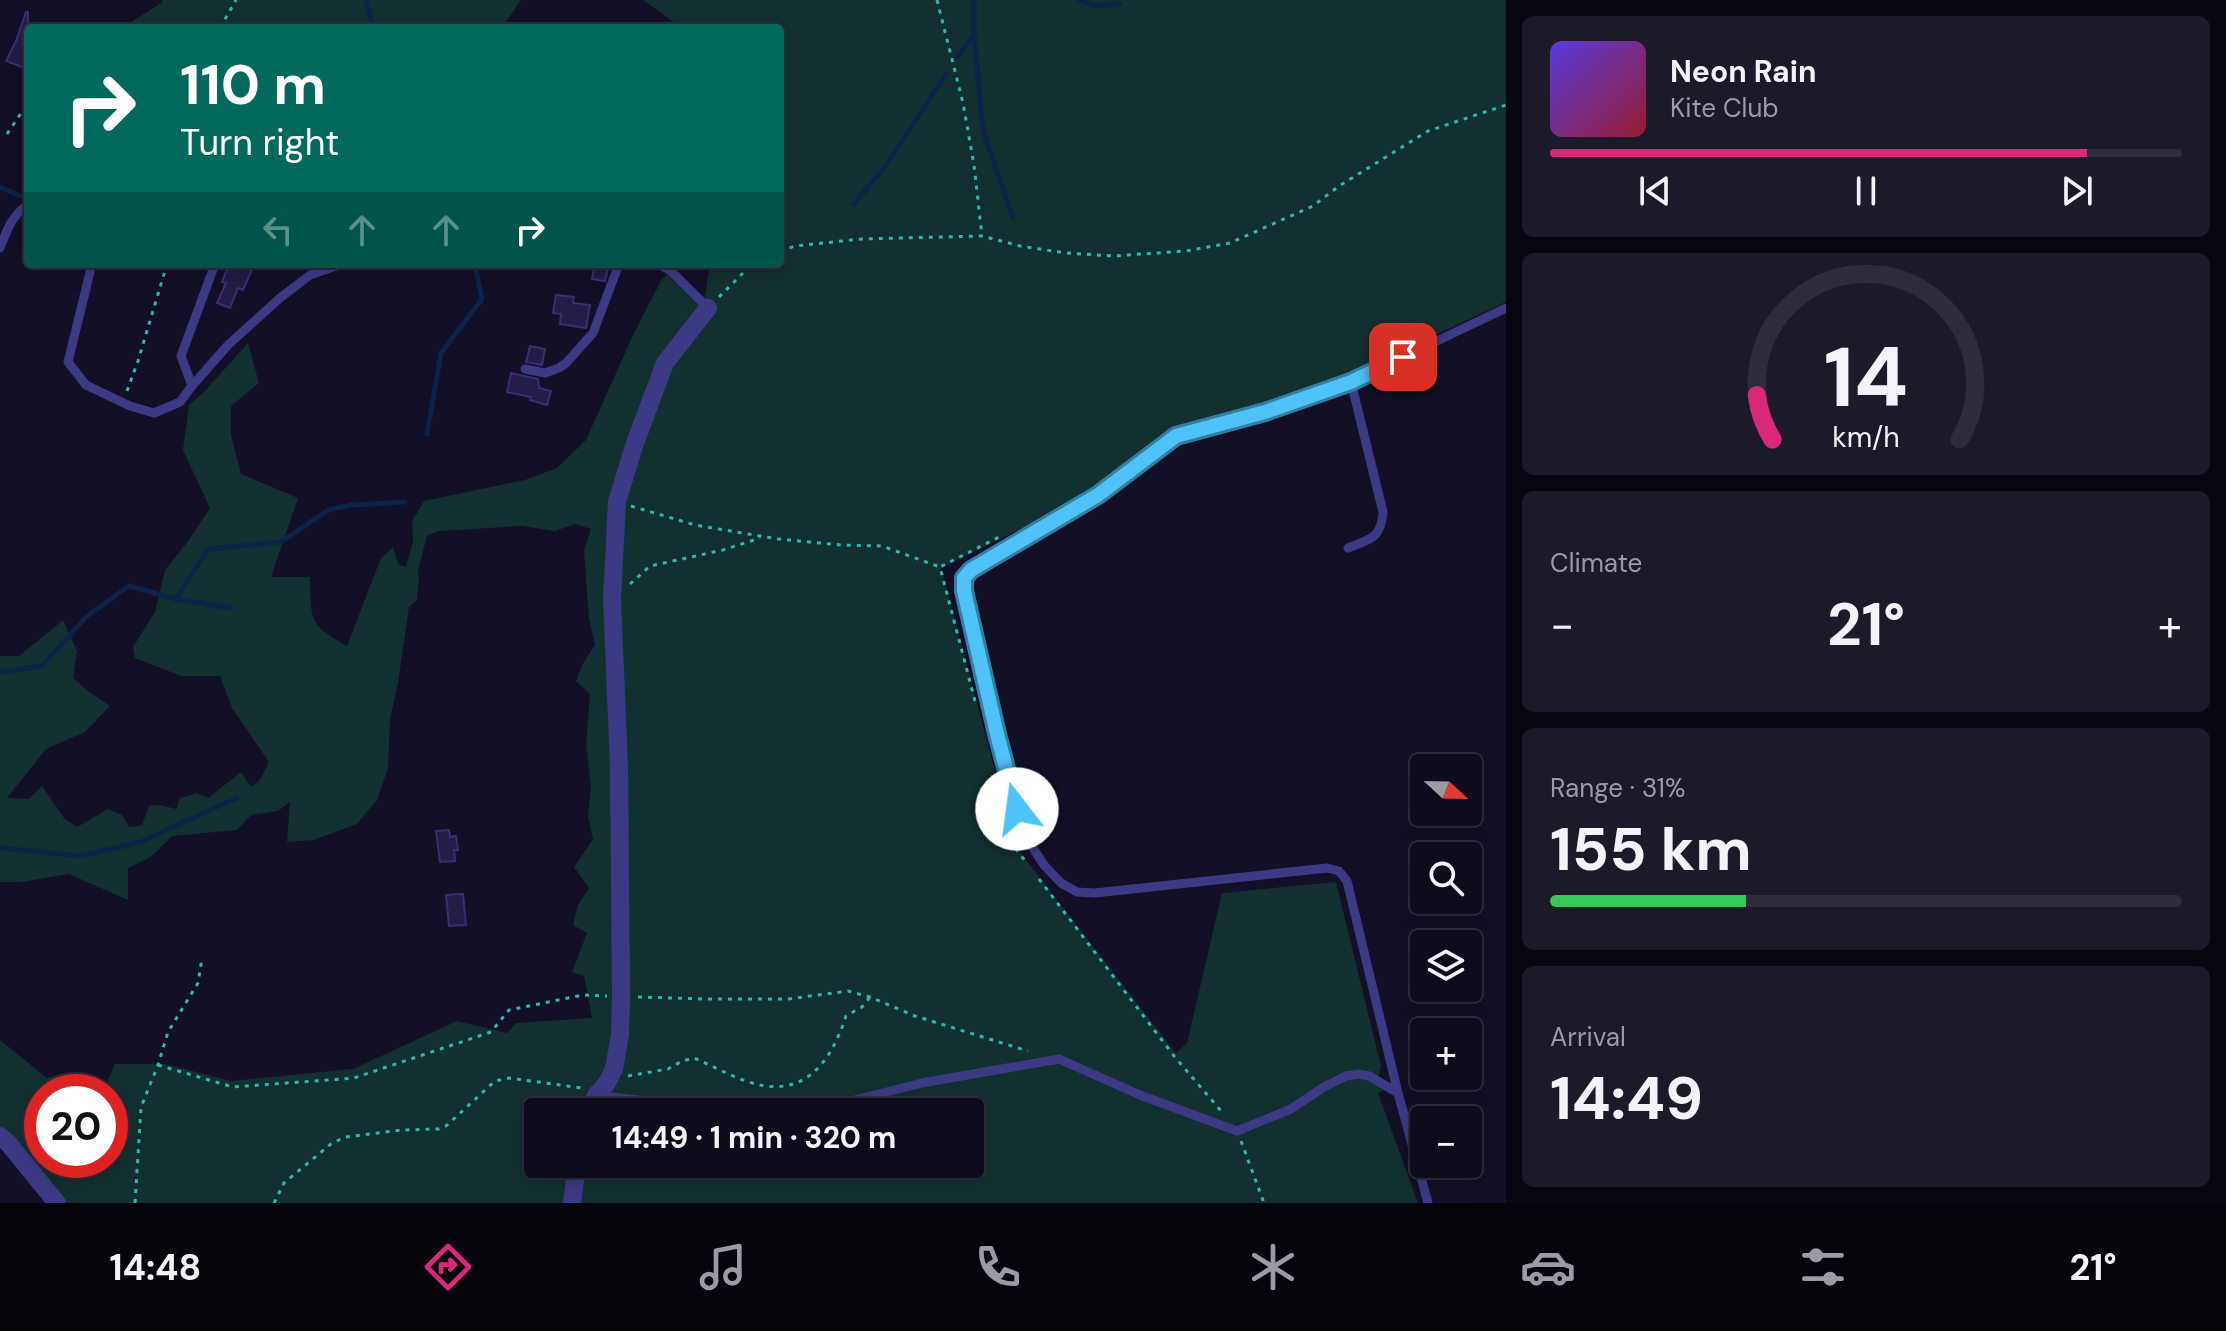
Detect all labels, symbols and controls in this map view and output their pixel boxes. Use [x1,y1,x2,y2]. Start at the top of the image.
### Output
text: 110 m [180,48,326,121]
text: Neon Rain [1670,52,1816,91]
icon: right [48,56,152,160]
text: Kite Club [1670,91,1779,125]
text: Turn right [180,119,339,166]
icon: previous [1633,169,1677,213]
icon: pause [1844,169,1888,213]
icon: next [2055,169,2099,213]
icon: left [256,208,300,252]
icon: ahead [340,208,384,252]
icon: ahead [424,208,468,252]
icon: right [508,208,552,252]
pin [1369,323,1437,391]
text: 14 [1824,323,1908,432]
icon: arrive [1381,335,1425,379]
text: km/h [1832,419,1900,456]
text: Climate [1550,546,1642,580]
text: 21° [1827,585,1905,664]
text: − [1550,596,1574,654]
text: + [2158,596,2182,654]
north arrow [1410,754,1482,826]
map controls [1410,754,1482,1178]
position arrow [975,767,1059,851]
text: Range · 31% [1550,771,1685,805]
text: 155 km [1550,810,1752,889]
button: search [1410,842,1482,914]
button: layers [1410,930,1482,1002]
button: + [1410,1018,1482,1090]
text: Arrival [1550,1020,1626,1054]
text: 14:49 [1550,1059,1703,1138]
speed limit sign: 20 [24,1074,128,1178]
button: − [1410,1106,1482,1178]
text: 14:49 · 1 min · 320 m [612,1118,896,1157]
icon: directions [420,1239,476,1295]
icon: music [695,1239,751,1295]
icon: phone [970,1239,1026,1295]
icon: climate [1245,1239,1301,1295]
icon: car [1520,1239,1576,1295]
icon: filters [1795,1239,1851,1295]
text: 14:48 [109,1244,201,1291]
text: 21° [2070,1244,2116,1291]

